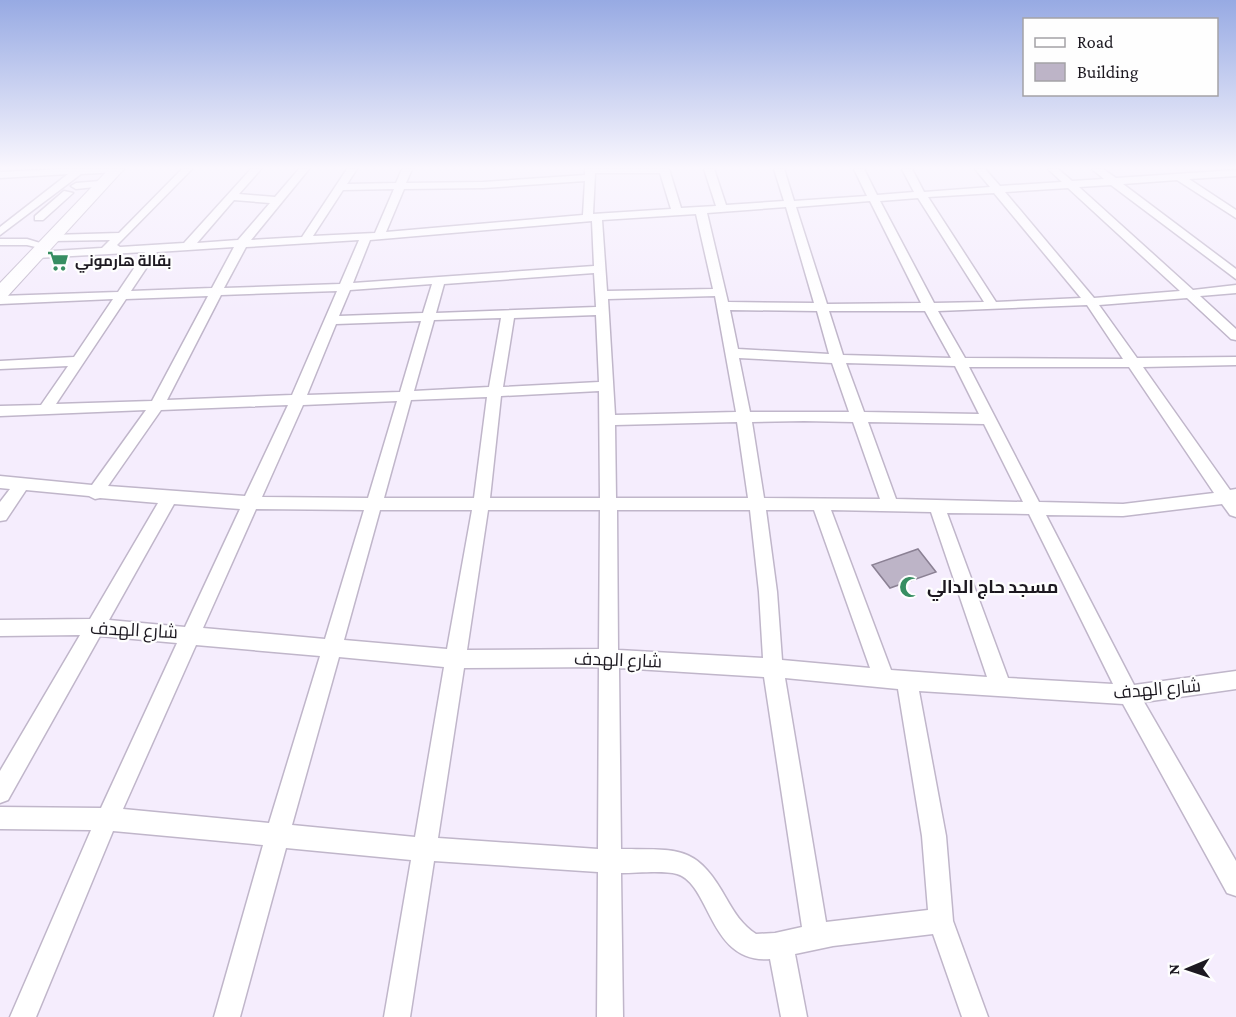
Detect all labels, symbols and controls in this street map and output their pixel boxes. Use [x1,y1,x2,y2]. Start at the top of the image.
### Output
legend [1023,18,1218,96]
text: Road [1077,32,1114,52]
text: Building [1077,62,1139,82]
supermarket icon: بقالة هارموني [46,249,70,273]
place label: بقالة هارموني [75,253,172,273]
mosque icon: مسجد حاج الدالي [898,575,922,599]
place label: مسجد حاج الدالي [927,577,1058,602]
street label: شارع الهدف [89,618,179,644]
street label: شارع الهدف [574,648,662,674]
street label: شارع الهدف [1112,675,1202,705]
north arrow [1158,939,1218,999]
text: N [1165,964,1182,975]

